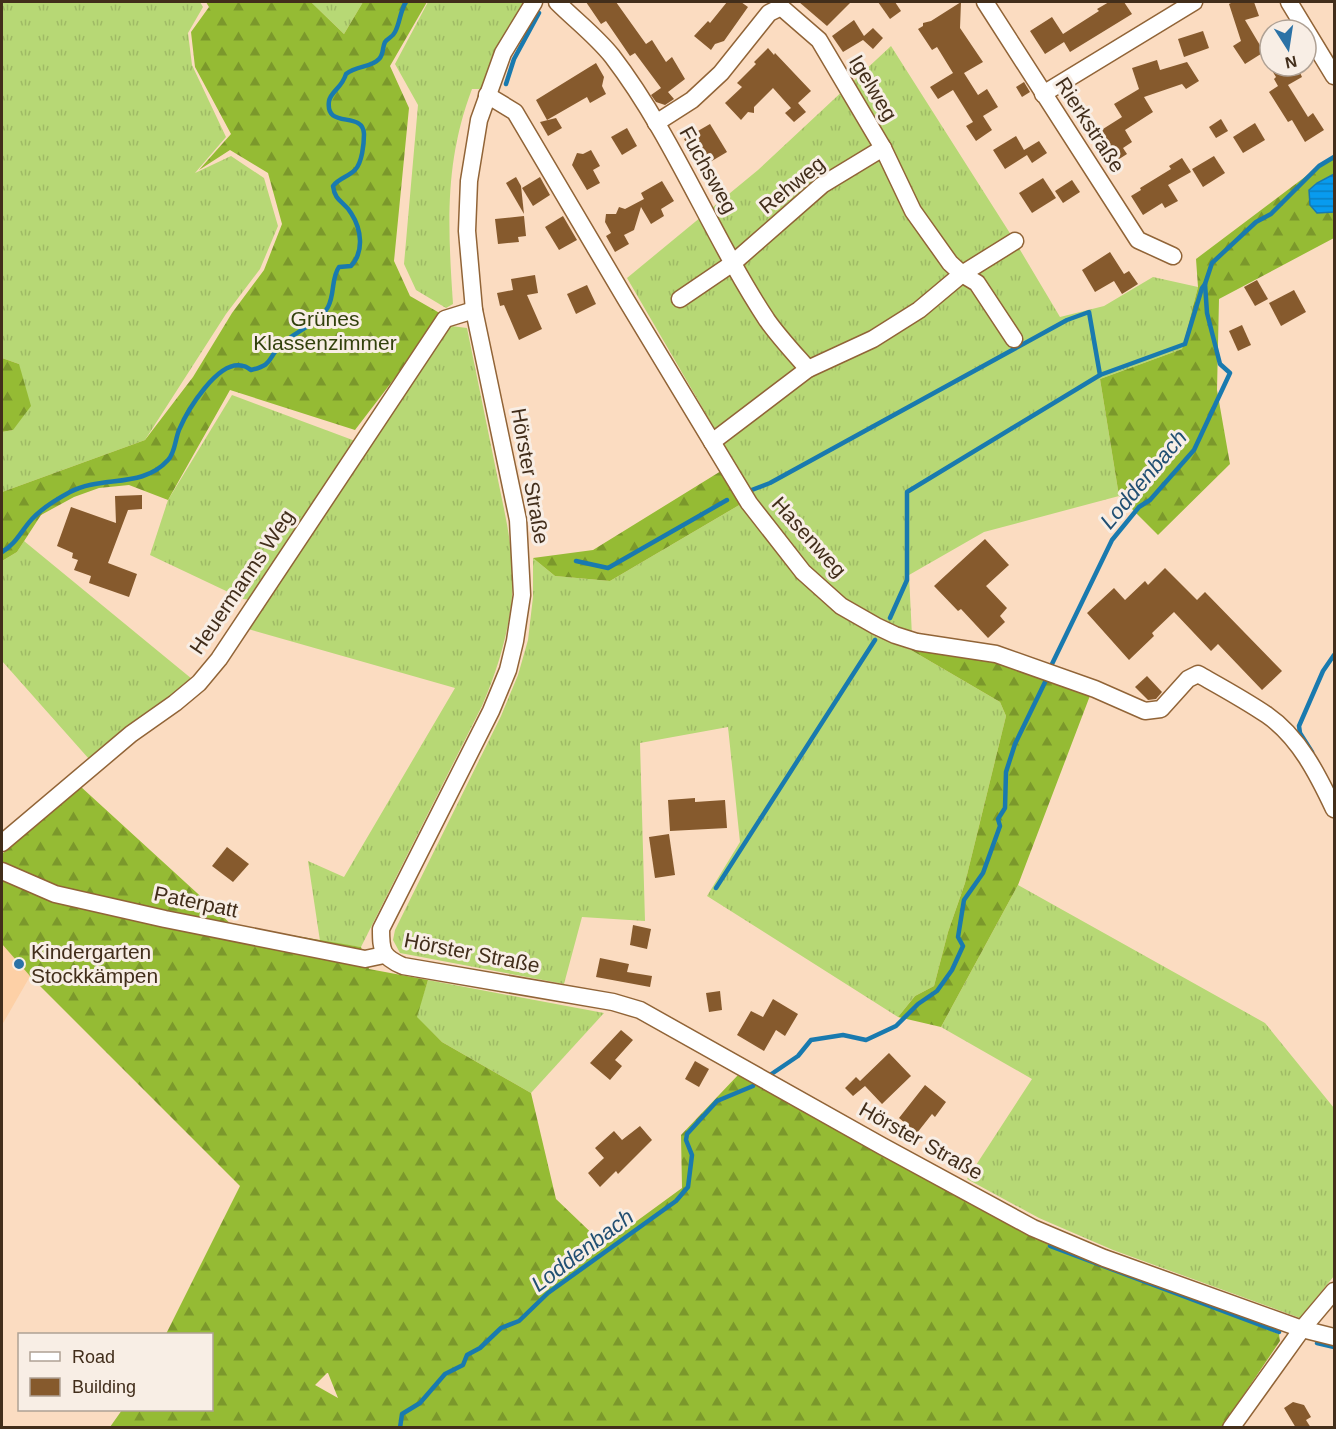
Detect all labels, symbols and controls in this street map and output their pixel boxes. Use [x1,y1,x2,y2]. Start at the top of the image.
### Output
north arrow [1258,18,1318,78]
street label: Igelweg [845,51,902,125]
text: N [1284,53,1298,72]
street label: Rierkstraße [1051,73,1130,177]
street label: Fuchsweg [675,122,742,217]
street label: Rehweg [755,151,829,218]
park label: Grünes Klassenzimmer [253,307,397,354]
street label: Hörster Straße [507,406,554,546]
water label: Loddenbach [1095,425,1192,534]
street label: Hasenweg [768,492,851,581]
street label: Heuermanns Weg [185,505,298,658]
street label: Paterpatt [152,881,240,922]
street label: Hörster Straße [402,928,542,977]
place label: Kindergarten Stockkämpen [31,940,158,987]
marker: Kindergarten Stockkämpen [12,957,26,971]
street label: Hörster Straße [855,1097,987,1184]
water label: Loddenbach [526,1204,638,1297]
legend [18,1333,213,1411]
text: Road [72,1347,115,1367]
text: Building [72,1377,136,1397]

